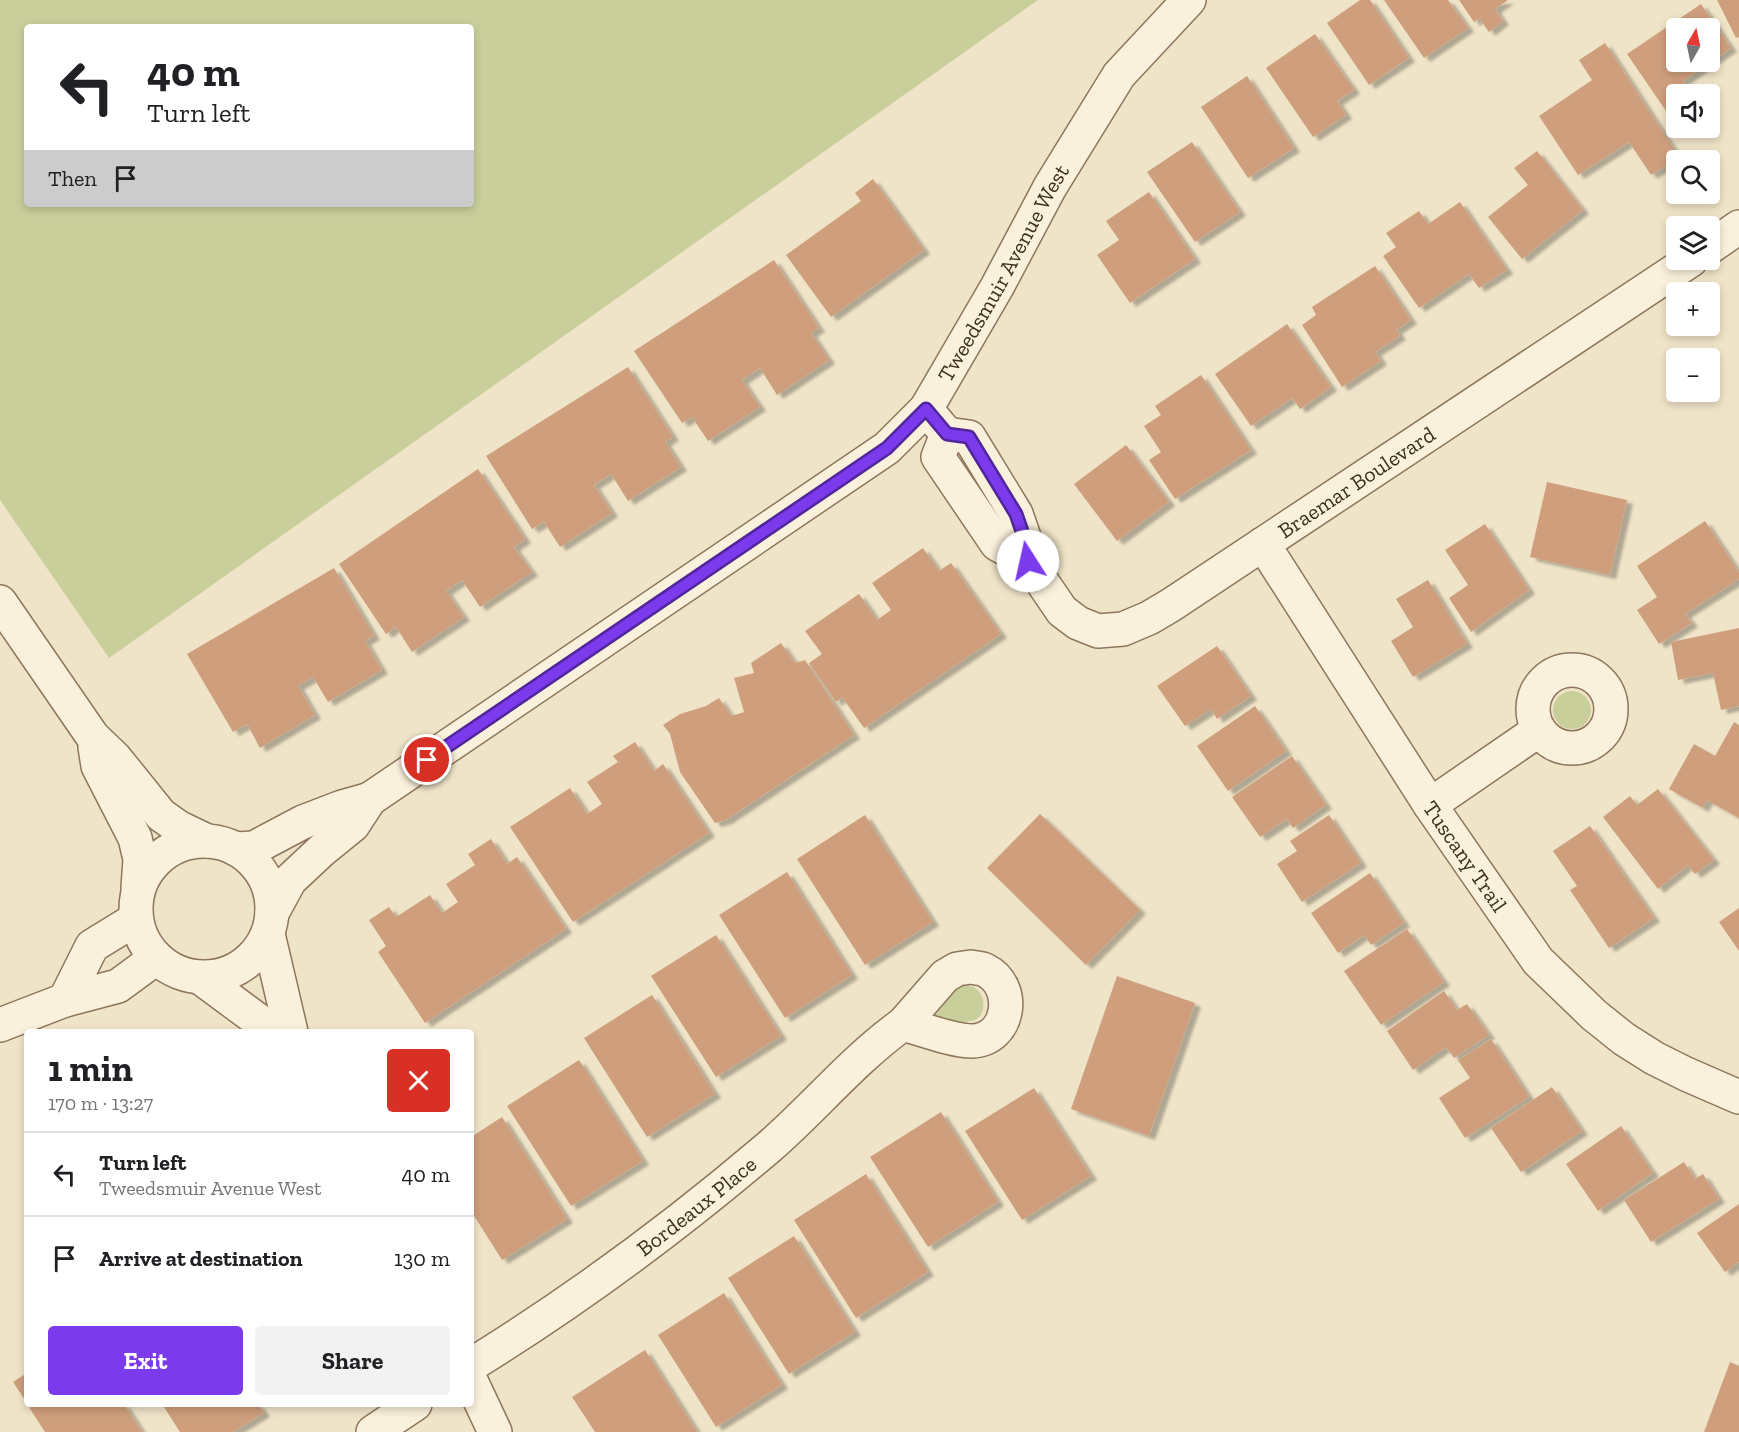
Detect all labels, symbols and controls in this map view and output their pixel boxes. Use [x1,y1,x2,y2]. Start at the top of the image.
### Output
north arrow [1666,18,1720,72]
map controls [1666,18,1720,402]
text: 40 m [147,46,240,97]
icon: left [48,48,126,126]
button: sound [1666,84,1720,138]
text: Turn left [147,97,250,129]
button: search [1666,150,1720,204]
street label: Tweedsmuir Avenue West [932,159,1075,387]
icon: arrive [109,162,142,195]
text: Then [48,165,97,192]
button: layers [1666,216,1720,270]
button: + [1666,282,1720,336]
button: − [1666,348,1720,402]
street label: Braemar Boulevard [1273,421,1440,544]
position arrow [996,529,1060,593]
pin [401,734,452,785]
icon: arrive [410,743,443,776]
street label: Tuscany Trail [1417,796,1513,917]
text: 1 min [48,1047,133,1090]
button: close [387,1049,450,1112]
text: 170 m · 13:27 [48,1091,153,1115]
text: Turn left [99,1149,186,1176]
street label: Bordeaux Place [631,1151,762,1262]
icon: left [48,1158,81,1191]
text: 40 m [401,1161,450,1188]
text: Tweedsmuir Avenue West [99,1176,321,1200]
icon: arrive [48,1242,81,1275]
text: Arrive at destination [99,1245,302,1272]
text: 130 m [394,1245,450,1272]
button: Exit [48,1326,243,1395]
button: Share [255,1326,450,1395]

